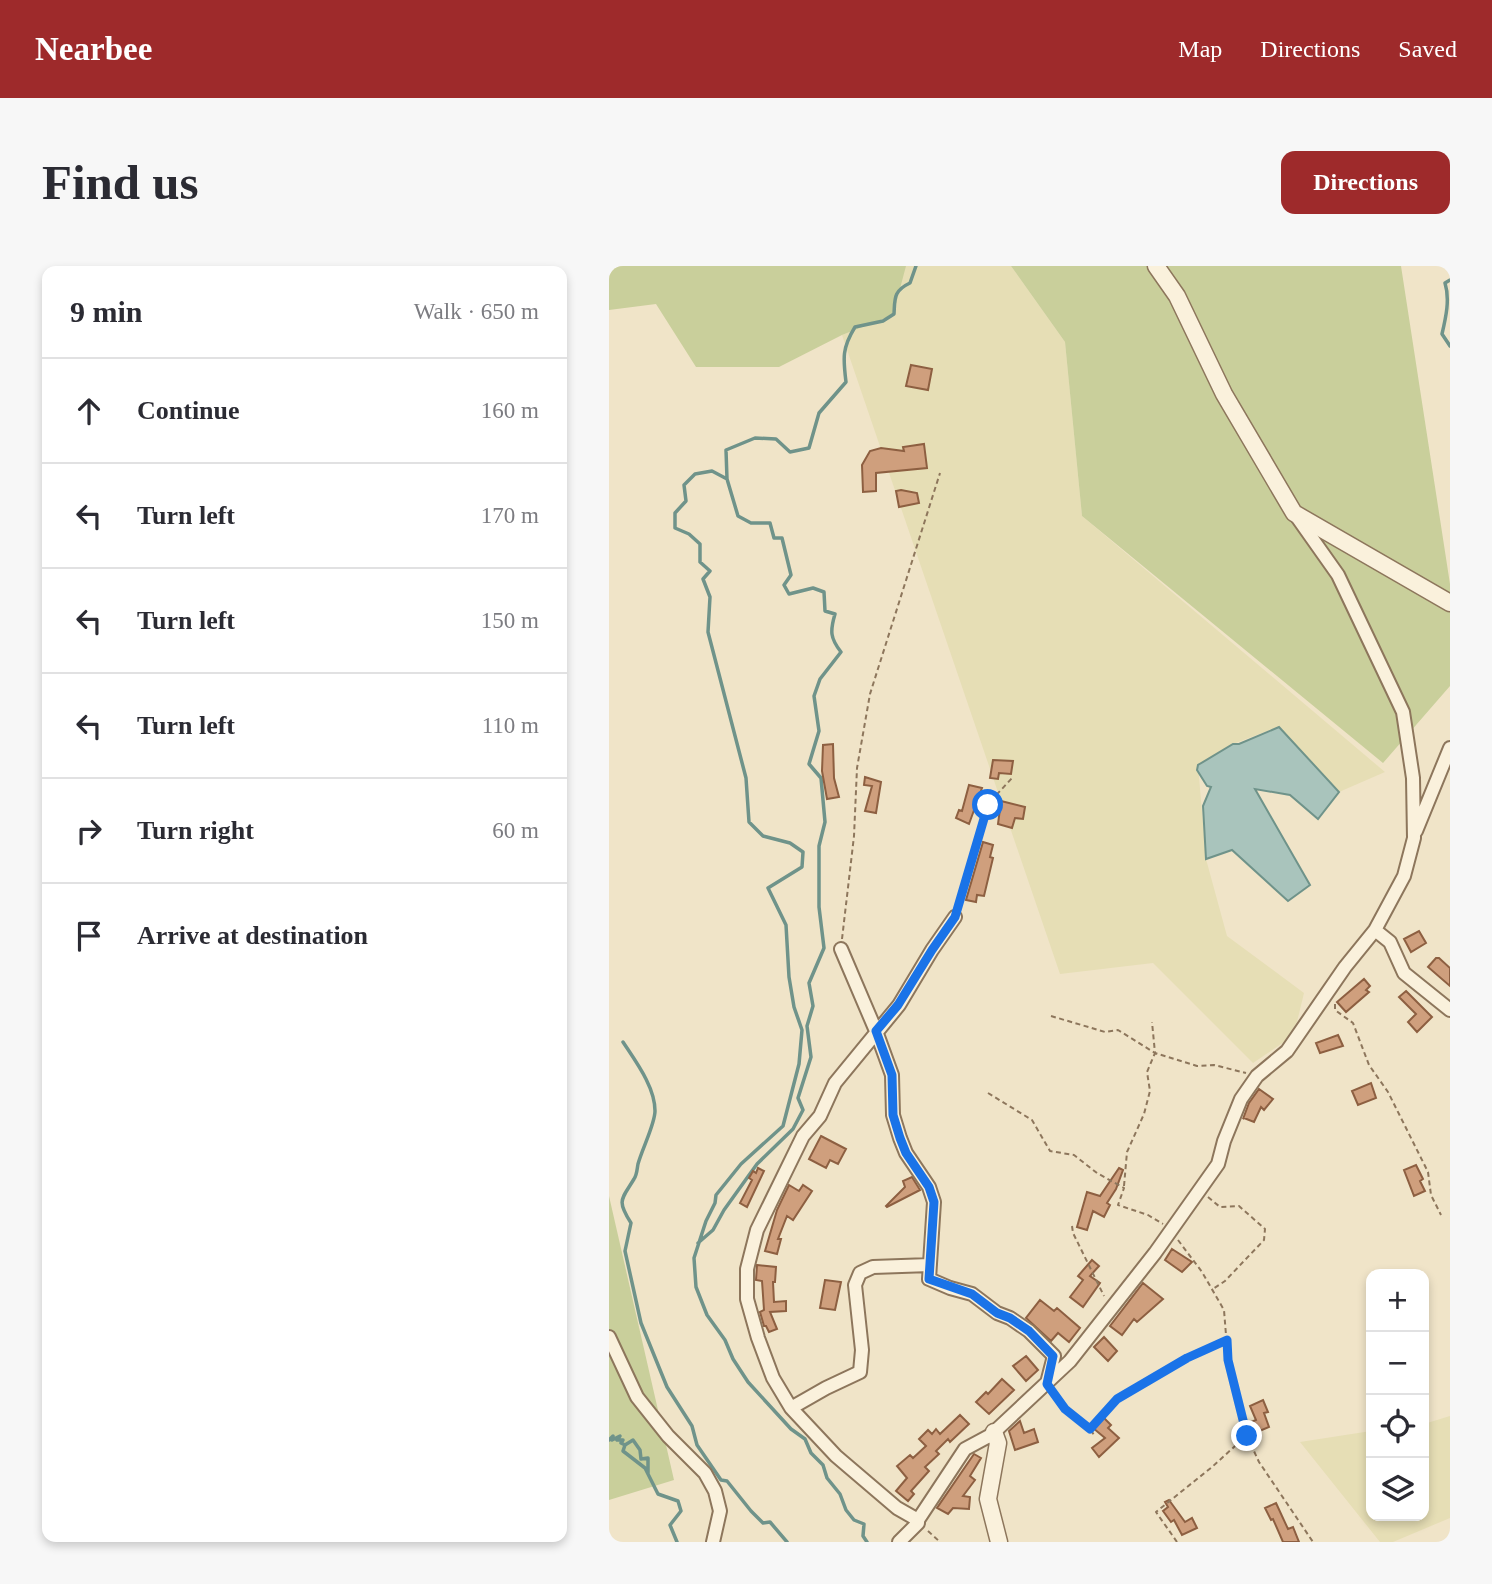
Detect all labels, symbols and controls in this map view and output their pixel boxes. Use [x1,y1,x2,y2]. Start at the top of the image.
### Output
text: Nearbee [35,31,152,67]
text: Map [1178,36,1222,62]
text: Directions [1260,36,1360,62]
text: Saved [1398,36,1457,62]
button: Directions [1281,151,1450,214]
text: Find us [42,155,199,210]
text: 9 min [70,295,143,328]
text: Walk · 650 m [414,299,539,324]
icon: ahead [70,392,108,430]
text: Continue [137,396,240,425]
text: 160 m [481,398,539,423]
icon: left [70,497,108,535]
text: Turn left [137,501,235,530]
text: 170 m [481,503,539,528]
icon: left [70,602,108,640]
text: Turn left [137,606,235,635]
text: 150 m [481,608,539,633]
icon: left [70,707,108,745]
text: Turn left [137,711,235,740]
text: 110 m [482,713,539,738]
route start [972,789,1003,820]
icon: right [70,812,108,850]
text: Turn right [137,816,254,845]
text: 60 m [492,818,539,843]
icon: arrive [70,917,108,955]
text: Arrive at destination [137,921,368,950]
map controls [1366,1269,1429,1521]
button: + [1366,1269,1429,1332]
button: − [1366,1332,1429,1395]
button: locate [1366,1395,1429,1458]
route end [1231,1420,1262,1451]
button: layers [1366,1458,1429,1521]

